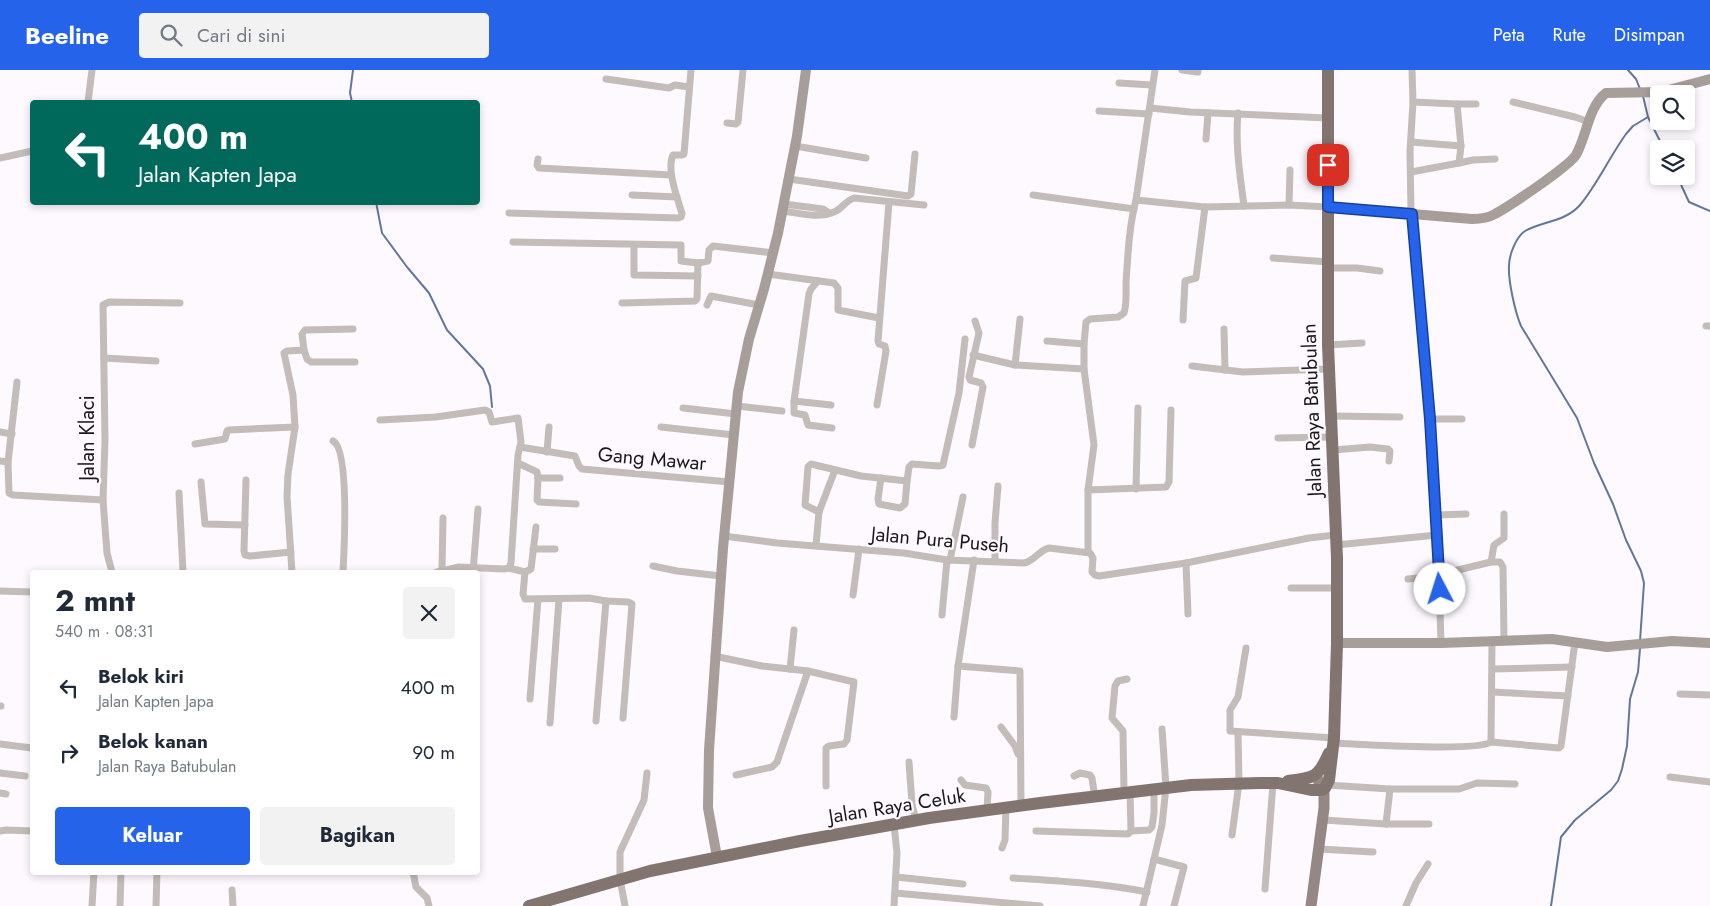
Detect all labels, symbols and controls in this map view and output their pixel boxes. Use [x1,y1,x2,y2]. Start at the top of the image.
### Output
search box [139,13,489,58]
text: Beeline [25,18,109,53]
icon: search [157,21,185,49]
text: Cari di sini [197,22,285,49]
text: Peta [1493,22,1525,48]
text: Rute [1553,22,1586,48]
text: Disimpan [1614,22,1685,48]
map controls [1650,85,1695,185]
button: search [1650,85,1695,130]
text: 400 m [138,112,248,162]
icon: left [55,120,120,185]
button: layers [1650,140,1695,185]
pin [1307,144,1349,186]
icon: arrive [1314,151,1342,179]
text: Jalan Kapten Japa [138,158,297,190]
street label: Jalan Raya Batubulan [1294,323,1330,500]
street label: Jalan Klaci [73,395,102,484]
street label: Gang Mawar [597,440,708,478]
street label: Jalan Pura Puseh [867,519,1010,560]
position arrow [1413,562,1465,614]
text: 2 mnt [55,579,135,622]
button: close [403,587,455,639]
text: 540 m · 08:31 [55,620,154,643]
text: Belok kiri [98,663,184,690]
icon: left [55,674,83,702]
text: 400 m [401,674,455,701]
text: Jalan Kapten Japa [98,690,214,713]
text: Belok kanan [98,728,208,755]
icon: right [55,739,83,767]
text: 90 m [412,739,455,766]
text: Jalan Raya Batubulan [98,755,236,778]
street label: Jalan Raya Celuk [824,781,968,832]
button: Keluar [55,807,250,865]
button: Bagikan [260,807,455,865]

